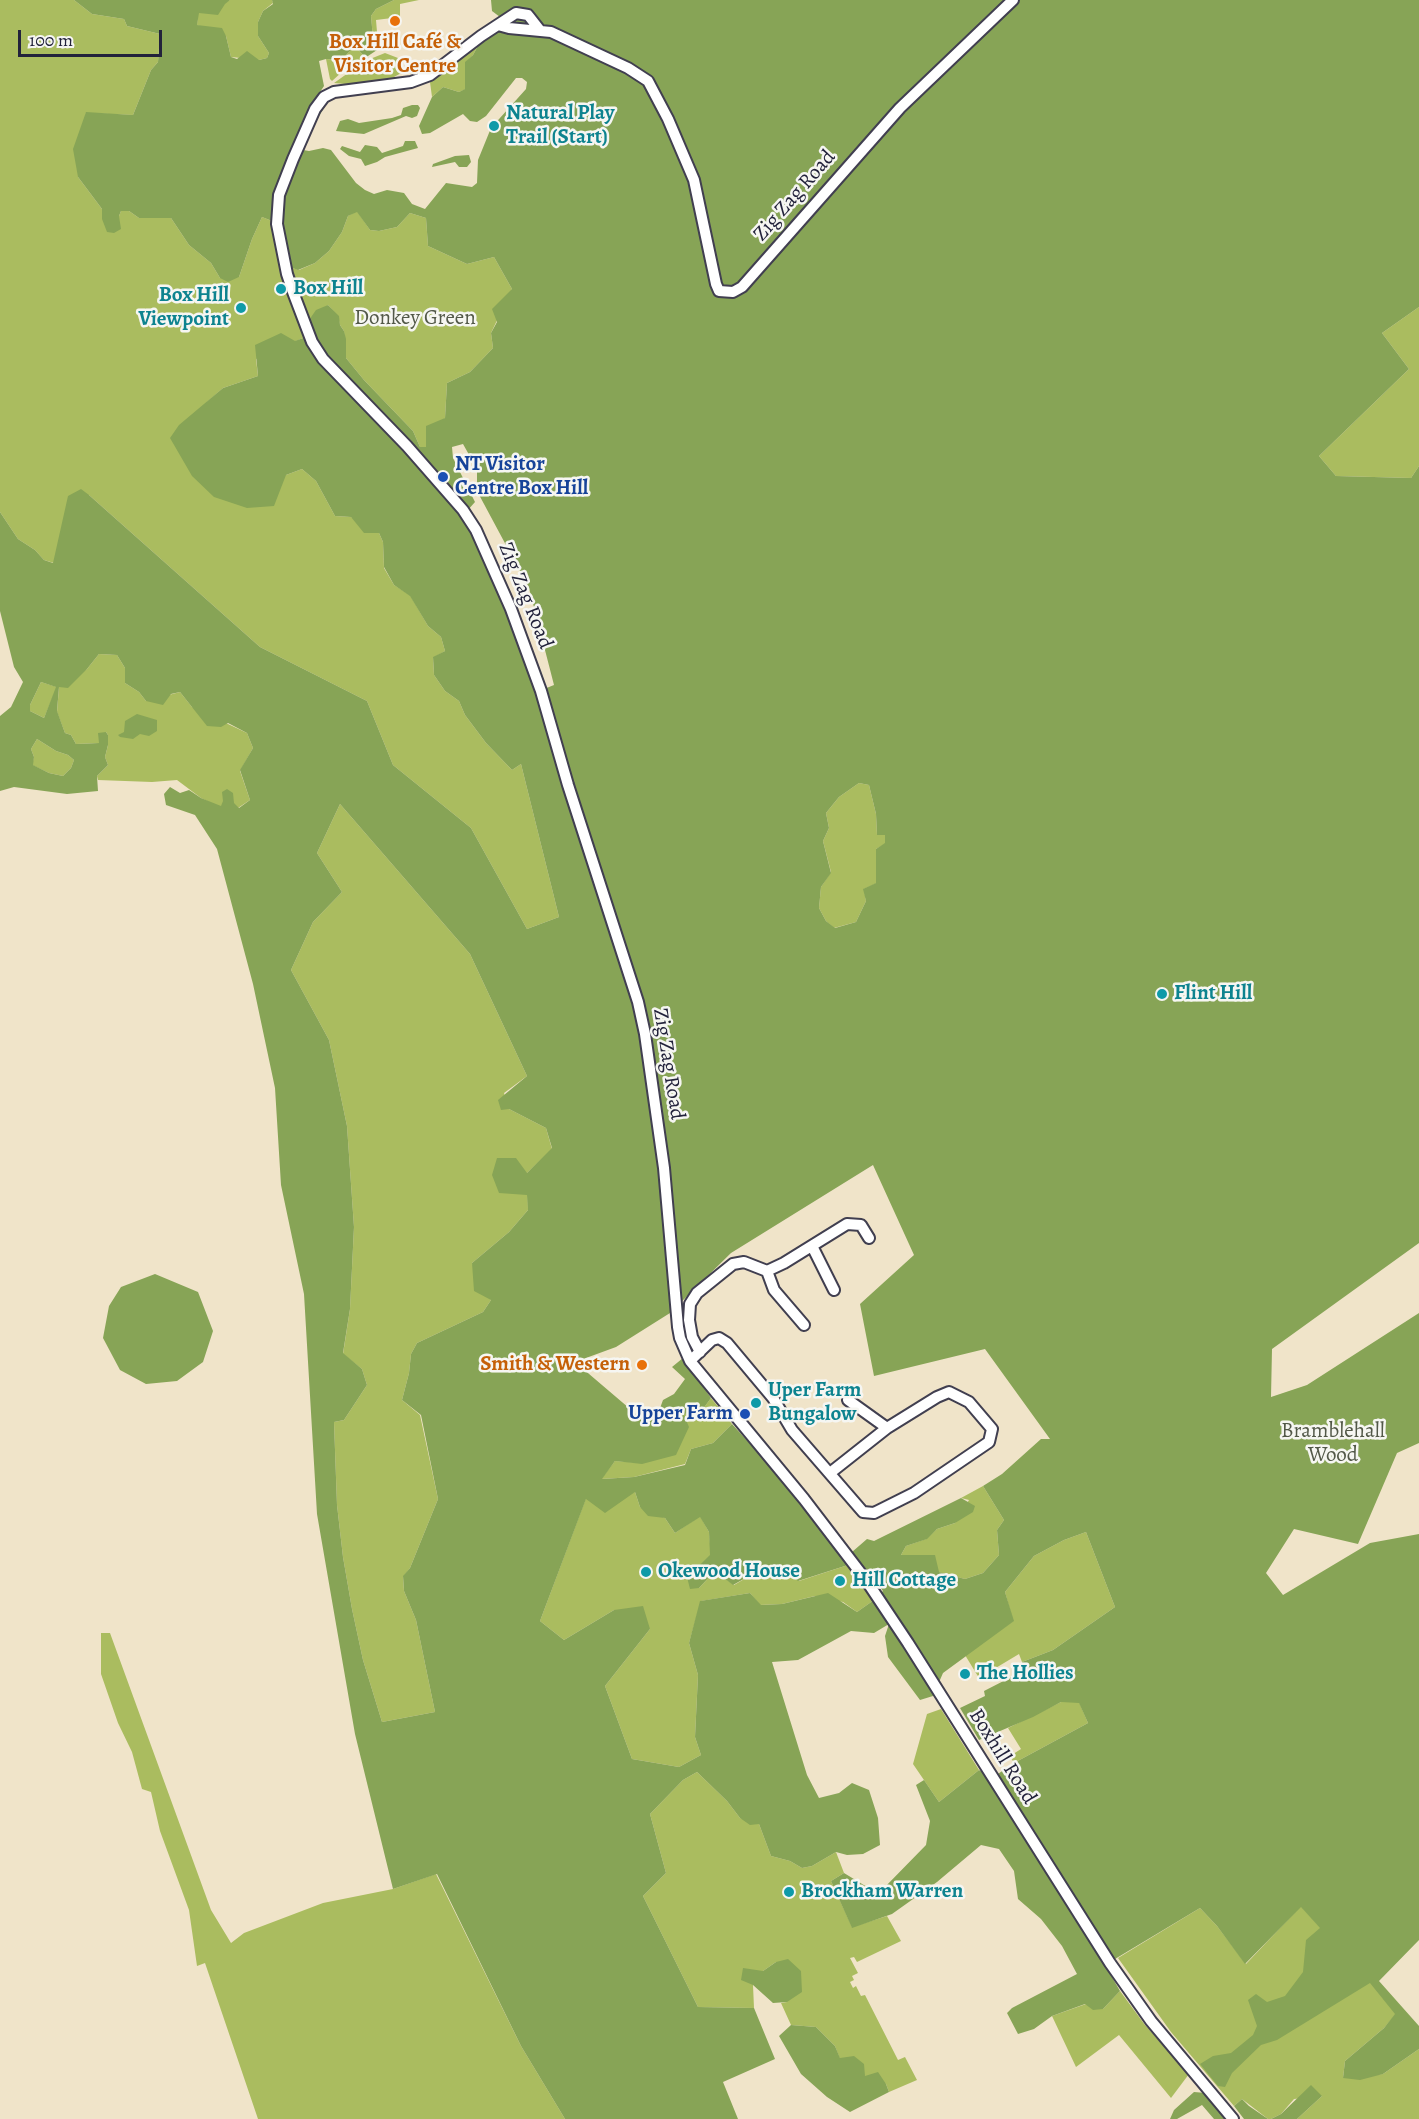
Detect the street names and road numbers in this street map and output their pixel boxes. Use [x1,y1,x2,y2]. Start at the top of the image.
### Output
street label: Zig Zag Road [749,145,841,247]
street label: Zig Zag Road [492,539,558,653]
street label: Zig Zag Road [647,1006,689,1122]
street label: Boxhill Road [963,1705,1041,1809]

